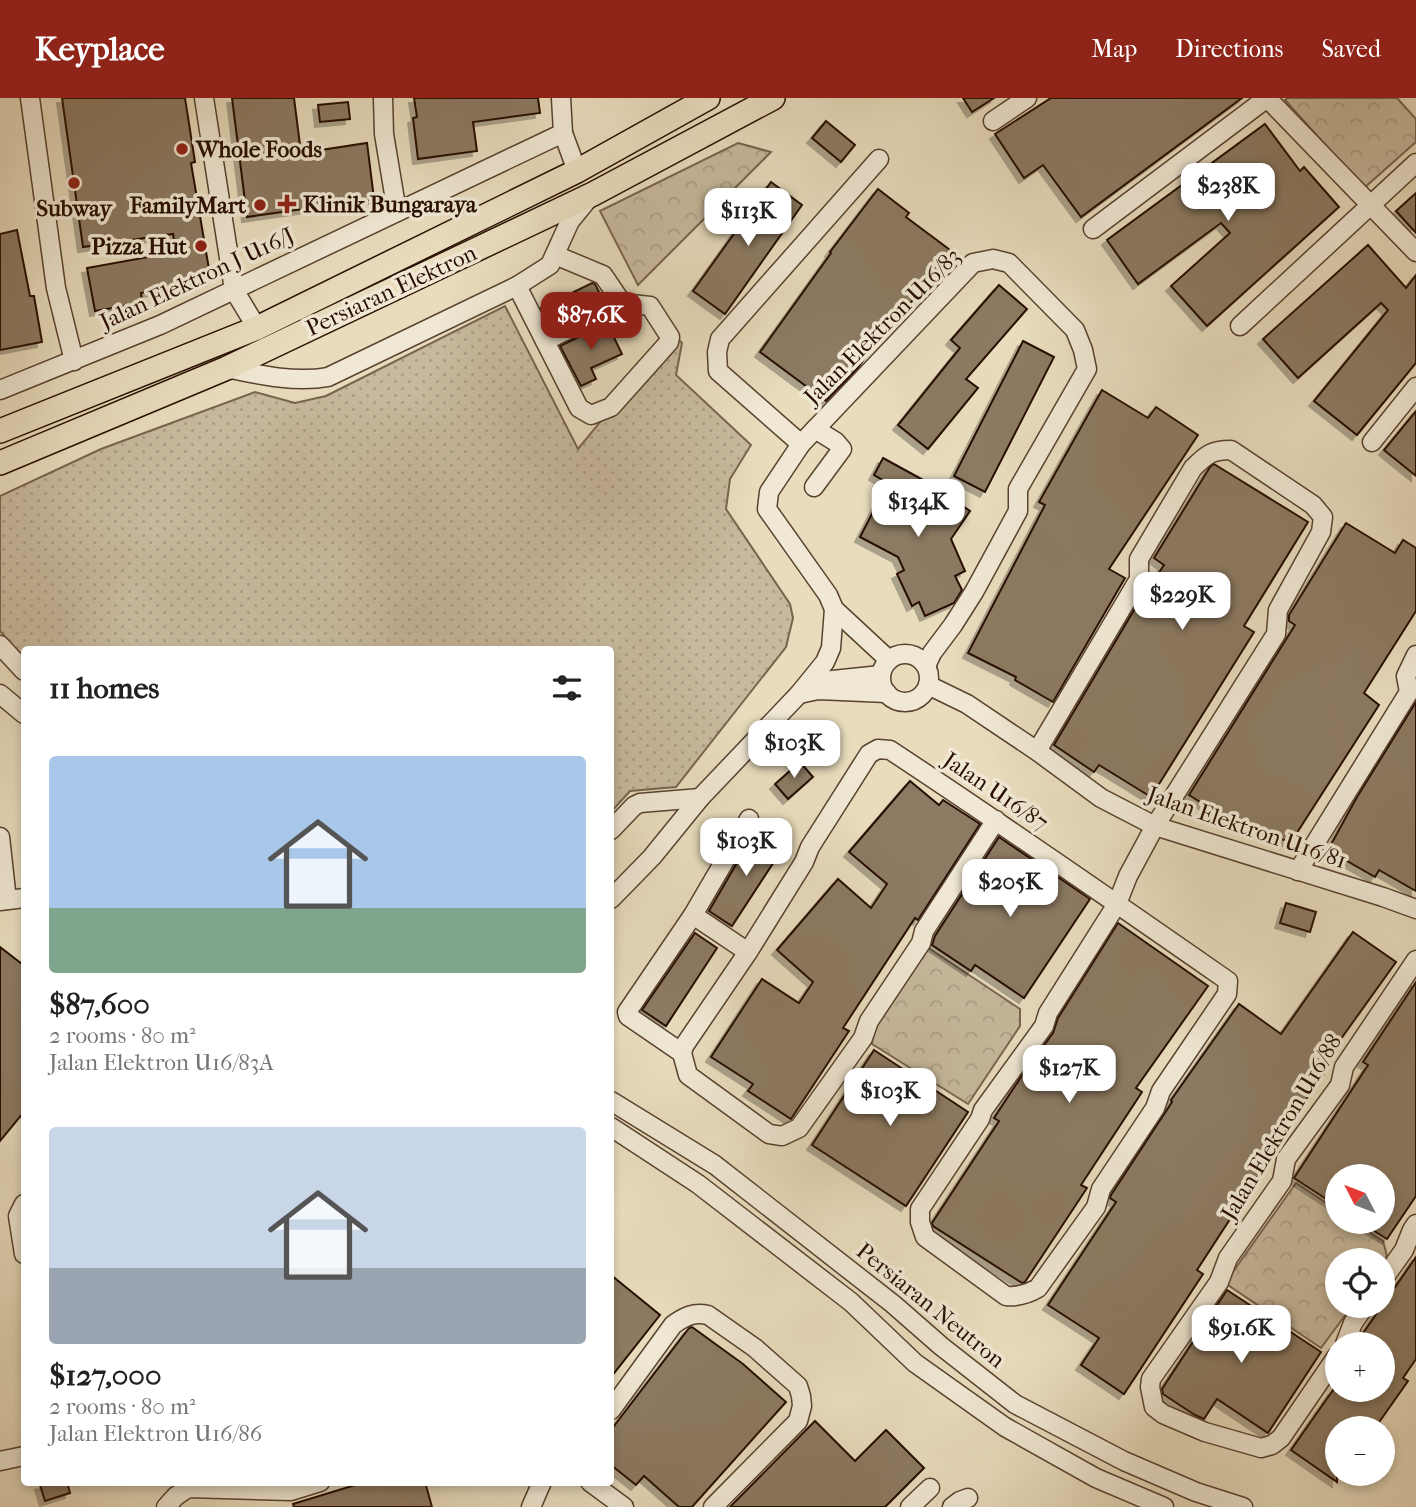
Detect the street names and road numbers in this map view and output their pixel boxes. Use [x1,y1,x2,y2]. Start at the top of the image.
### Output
street label: Jalan Elektron J U16/J [94,222,299,336]
street label: Persiaran Elektron [302,239,481,342]
street label: Jalan Elektron U16/83 [797,243,966,412]
street label: Jalan U16/87 [936,745,1053,836]
street label: Jalan Elektron U16/81 [1142,780,1350,874]
street label: Jalan Elektron U16/88 [1214,1029,1348,1227]
street label: Persiaran Neutron [851,1237,1011,1374]

